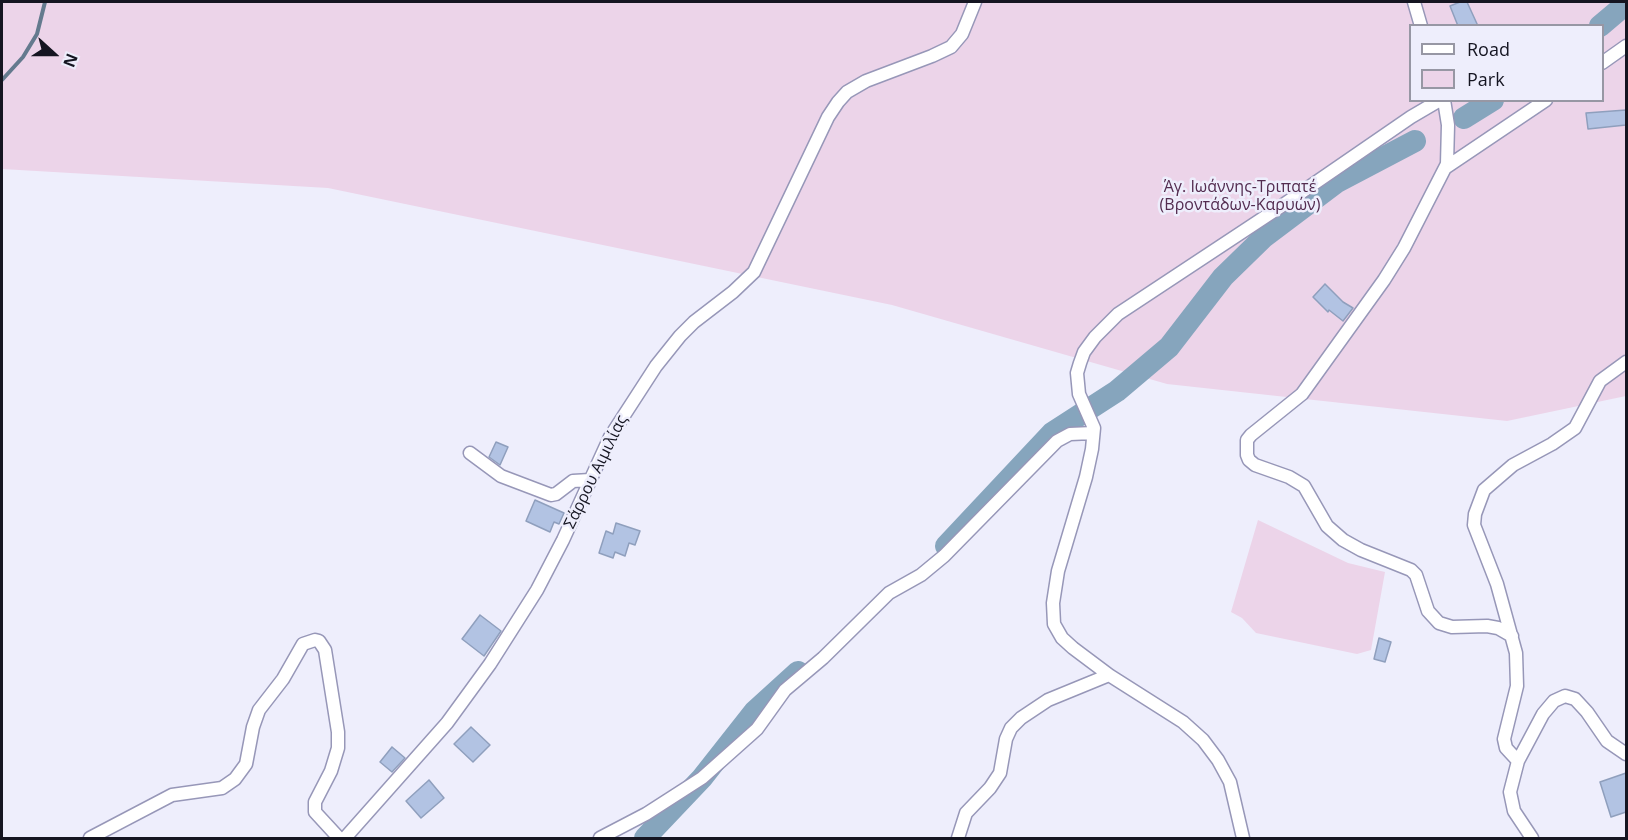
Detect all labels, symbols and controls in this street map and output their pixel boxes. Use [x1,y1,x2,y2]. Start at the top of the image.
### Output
north arrow [24,24,84,84]
legend [1409,24,1604,102]
text: Road [1467,37,1510,61]
text: N [58,50,83,70]
text: Park [1467,67,1505,91]
park label: Άγ. Ιωάννης-Τριπατέ (Βροντάδων-Καρυών) [1160,177,1320,215]
street label: Σάρρου Αιμιλίας [560,412,632,532]

